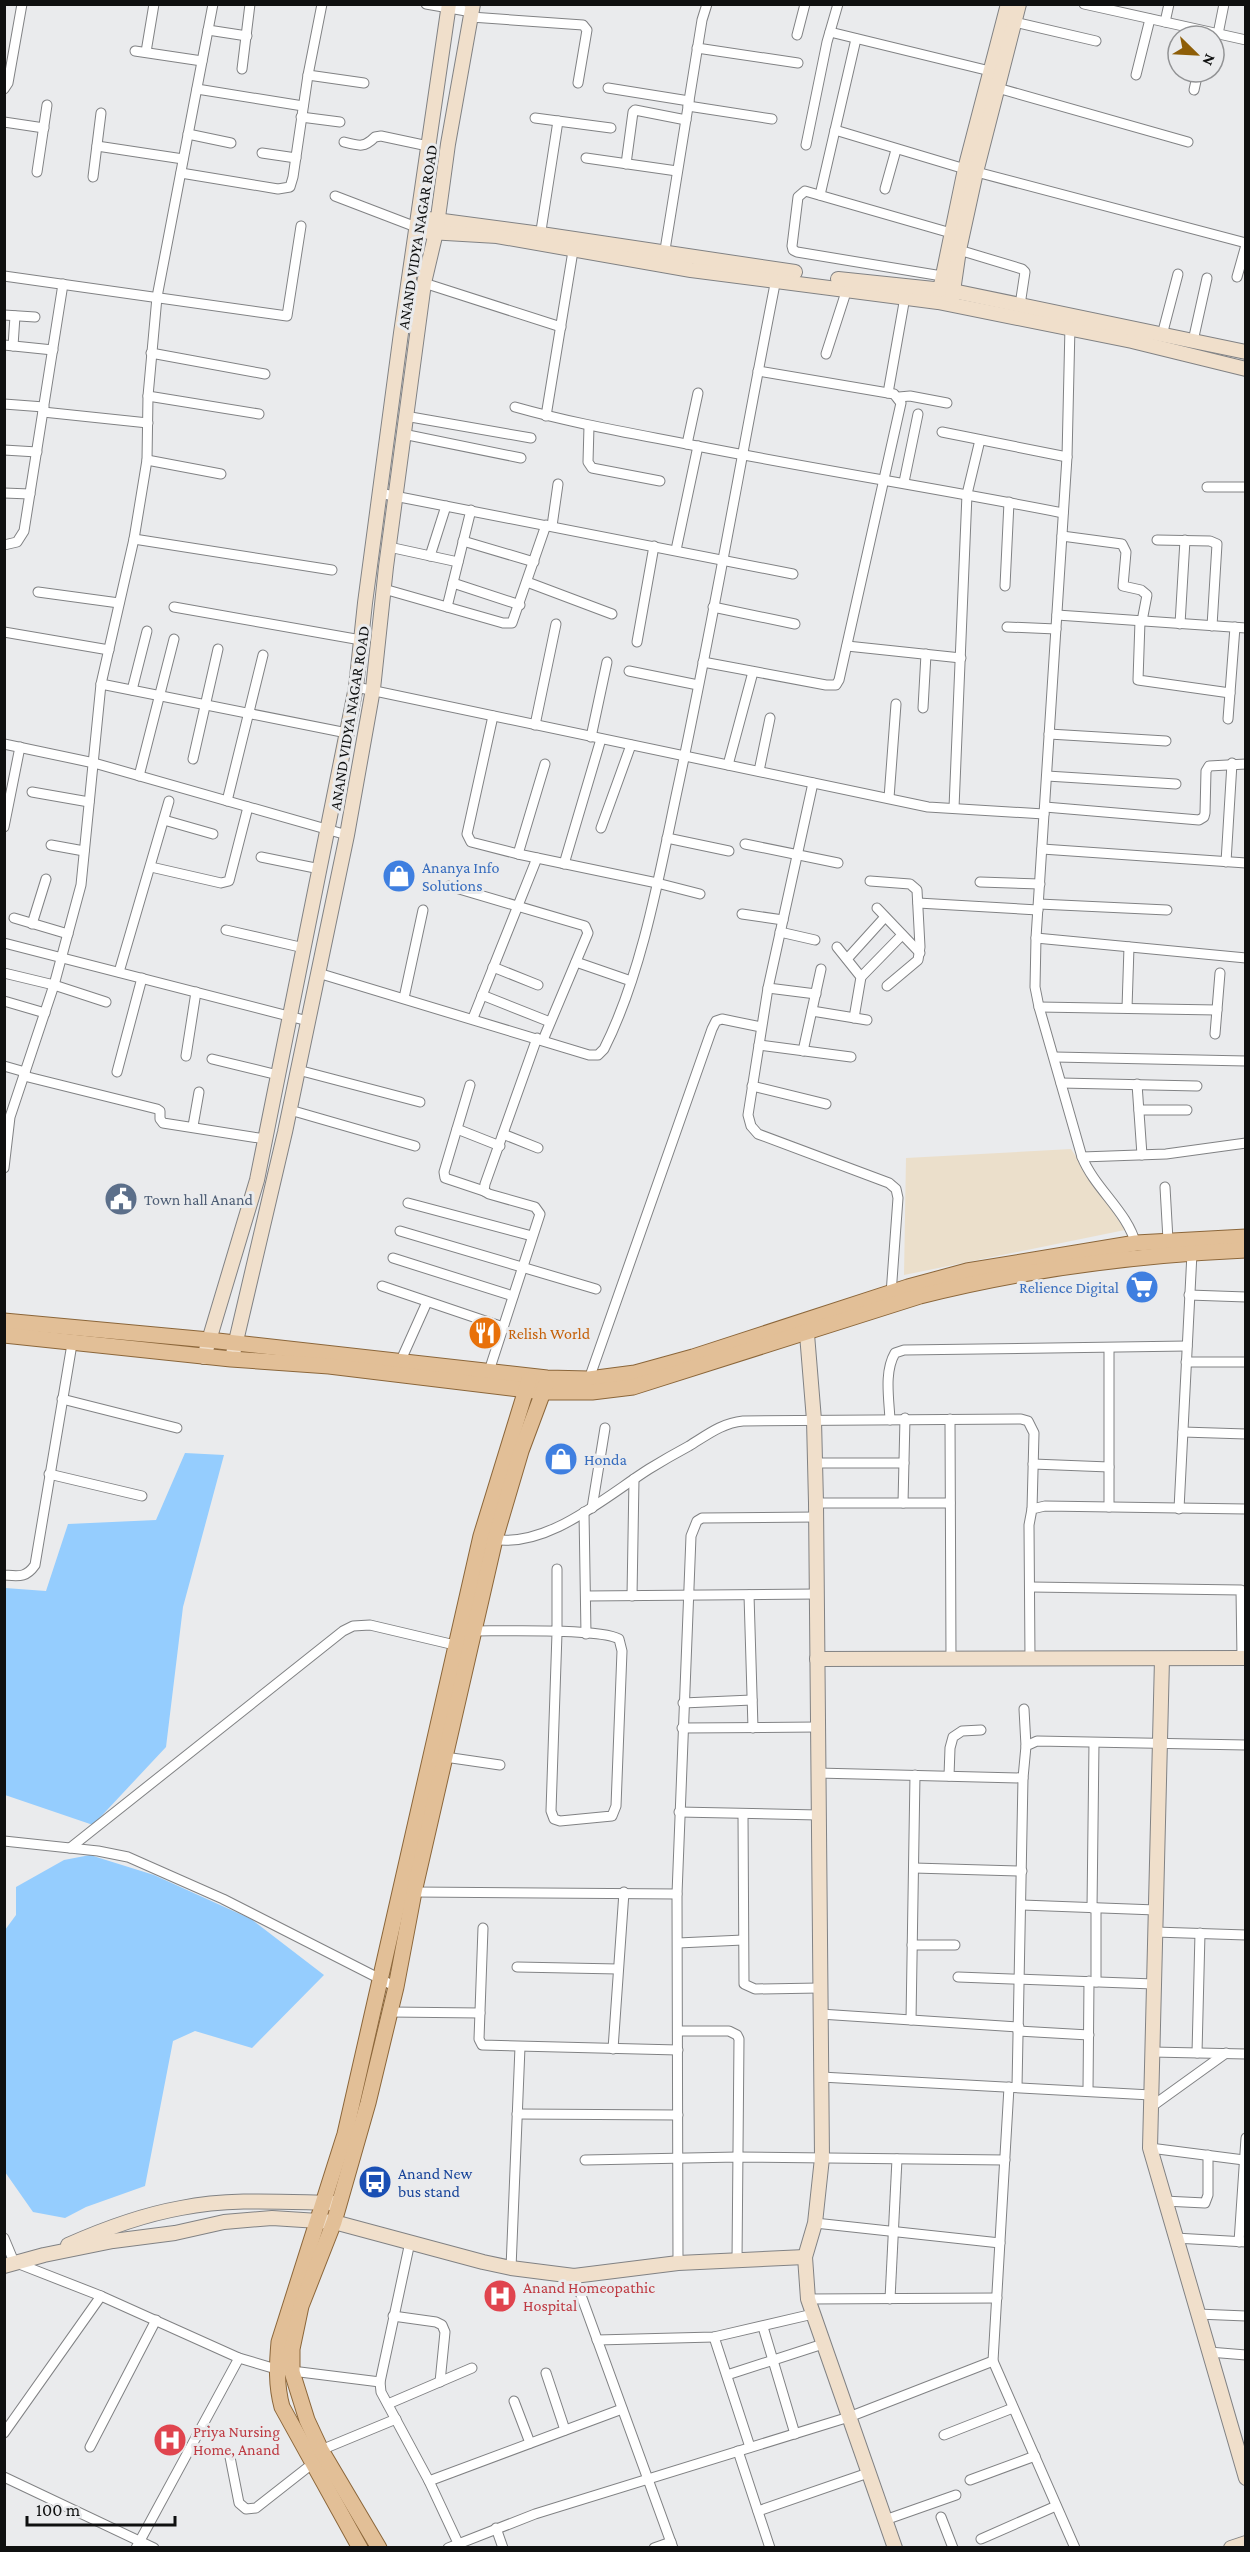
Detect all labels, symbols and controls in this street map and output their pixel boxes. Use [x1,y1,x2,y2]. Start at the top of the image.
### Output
north arrow [1166,24,1226,84]
text: N [1199,51,1219,68]
street label: ANAND VIDYA NAGAR ROAD [395,144,440,331]
street label: ANAND VIDYA NAGAR ROAD [327,625,372,812]
shop icon: Ananya Info Solutions [381,858,417,894]
place label: Ananya Info Solutions [422,859,499,894]
public building icon: Town hall Anand [103,1181,139,1217]
place label: Town hall Anand [144,1191,253,1208]
supermarket icon: Relience Digital [1124,1269,1160,1305]
place label: Relience Digital [1019,1279,1119,1297]
restaurant icon: Relish World [467,1315,503,1351]
place label: Relish World [508,1325,591,1342]
shop icon: Honda [543,1441,579,1477]
place label: Honda [584,1451,627,1468]
bus stop icon: Anand New bus stand [357,2164,393,2200]
place label: Anand New bus stand [398,2165,473,2200]
hospital icon: Anand Homeopathic Hospital [482,2278,518,2314]
place label: Anand Homeopathic Hospital [523,2279,655,2315]
hospital icon: Priya Nursing Home, Anand [152,2422,188,2458]
place label: Priya Nursing Home, Anand [193,2423,281,2458]
scale bar [27,2489,176,2527]
text: 100 m [36,2500,81,2520]

